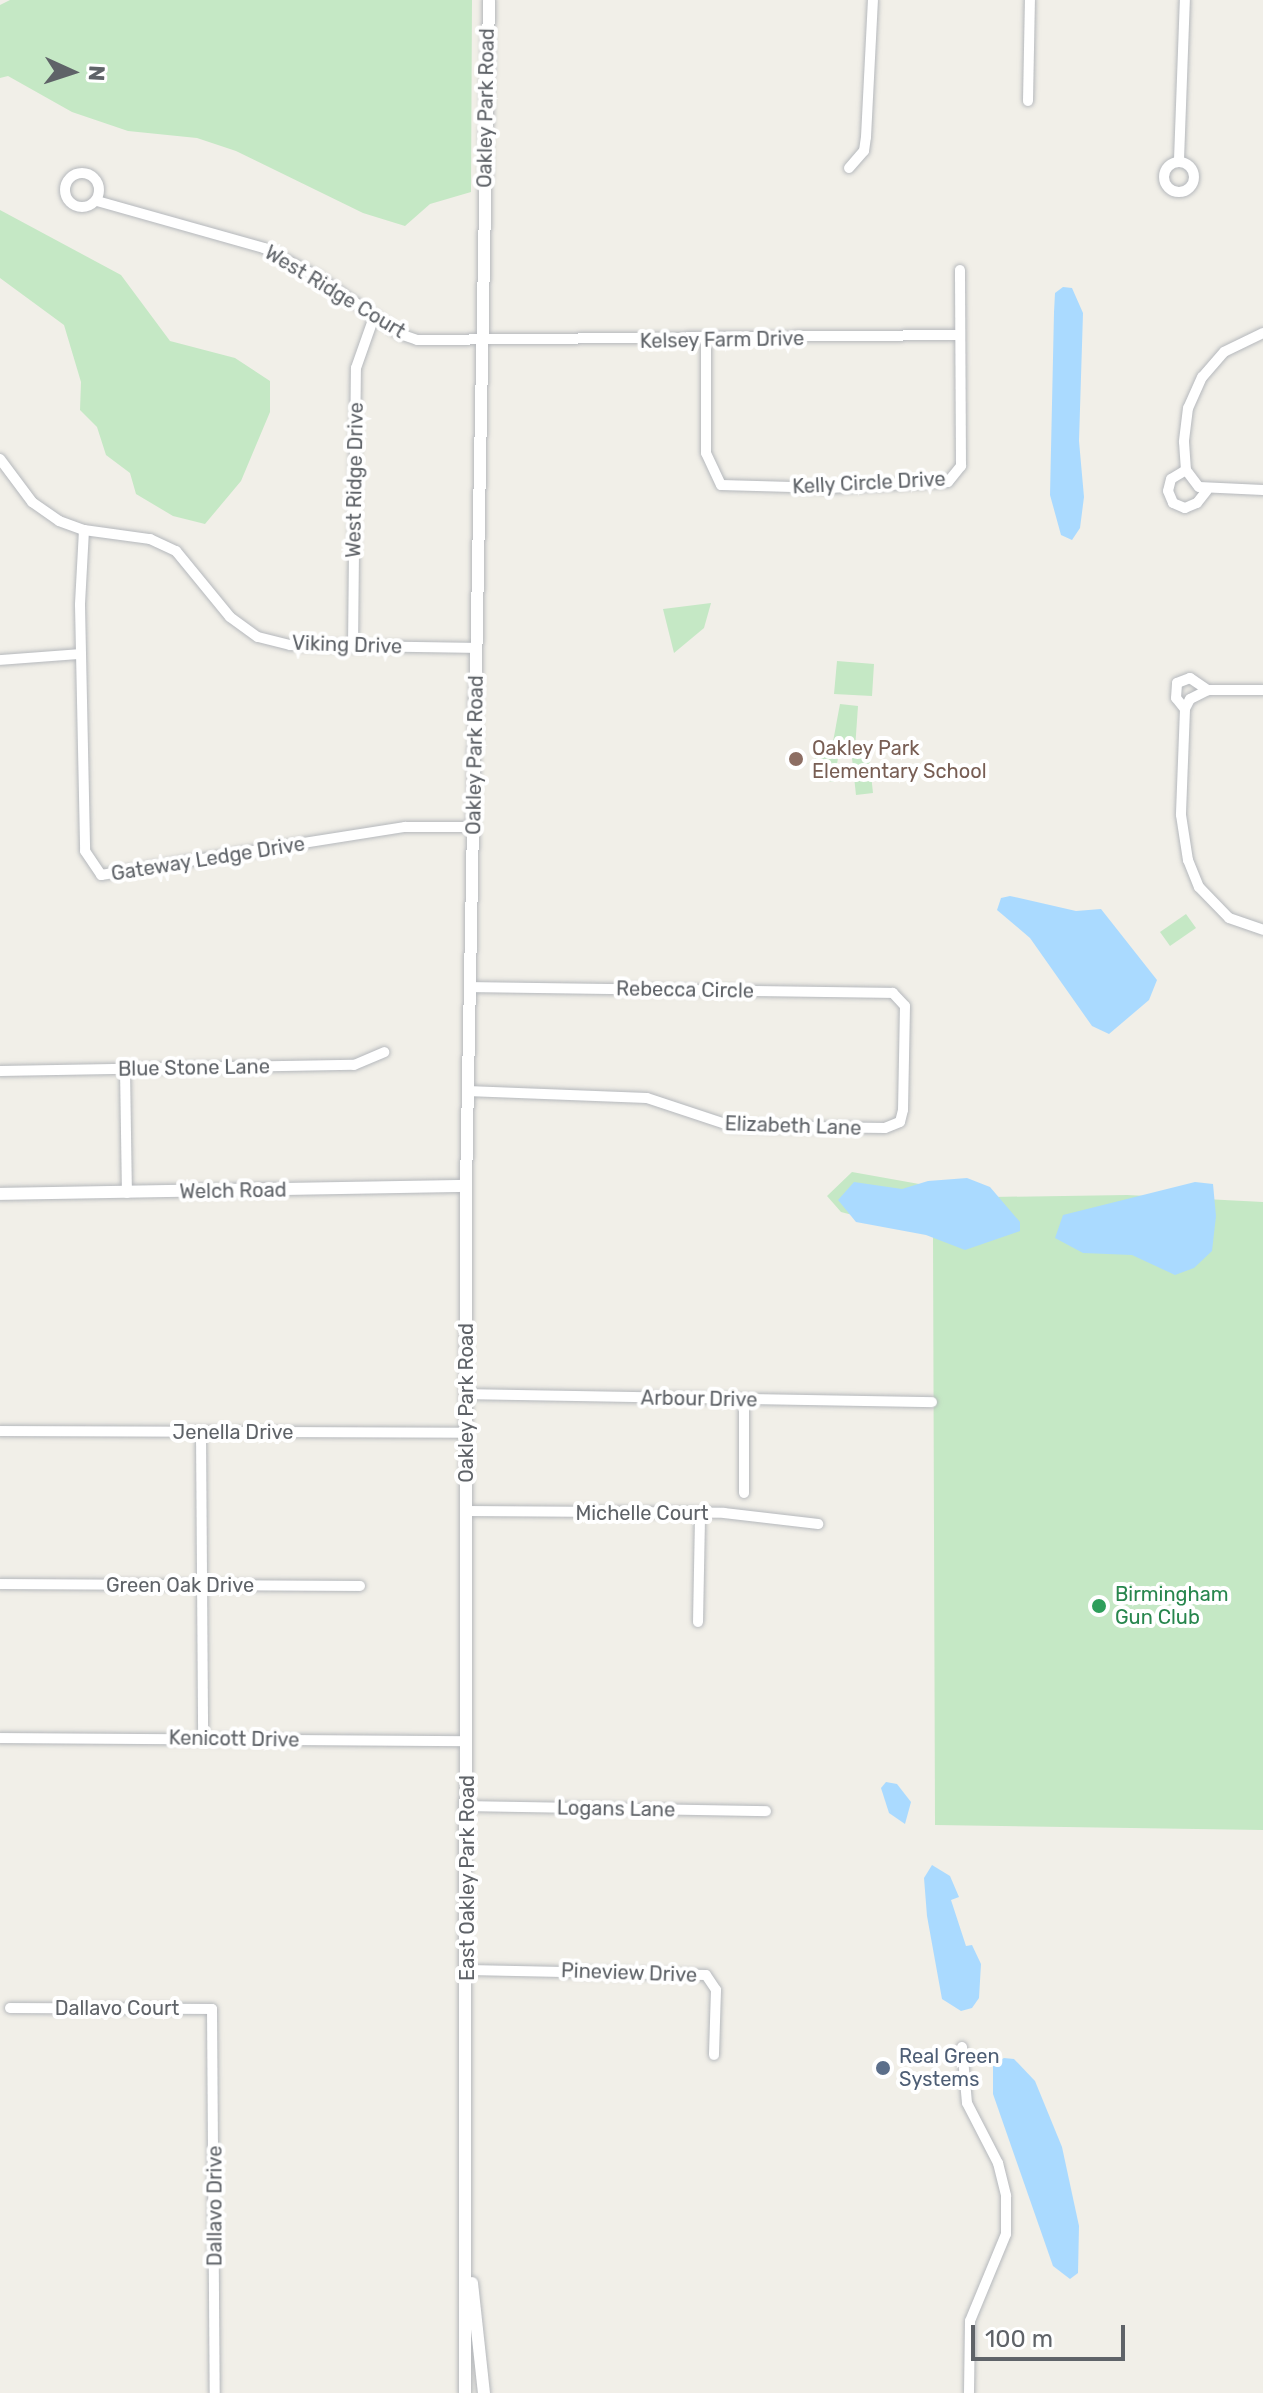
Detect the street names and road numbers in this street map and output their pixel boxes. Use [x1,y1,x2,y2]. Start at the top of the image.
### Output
street label: Oakley Park Road [473,28,499,188]
street label: West Ridge Court [260,241,410,343]
street label: Kelsey Farm Drive [639,327,805,353]
street label: West Ridge Drive [342,402,368,558]
street label: Kelly Circle Drive [791,467,947,499]
street label: Viking Drive [292,631,402,659]
street label: Oakley Park Road [462,675,488,835]
street label: Gateway Ledge Drive [109,832,307,886]
street label: Rebecca Circle [616,977,754,1003]
street label: Blue Stone Lane [118,1055,270,1081]
street label: Elizabeth Lane [724,1112,862,1140]
street label: Welch Road [179,1178,287,1204]
street label: Oakley Park Road [454,1323,478,1483]
street label: Arbour Drive [640,1386,758,1412]
street label: Jenella Drive [173,1420,293,1444]
street label: Michelle Court [575,1501,709,1525]
street label: Green Oak Drive [106,1573,254,1597]
street label: Kenicott Drive [168,1726,300,1752]
street label: East Oakley Park Road [455,1775,479,1981]
street label: Logans Lane [557,1796,675,1822]
street label: Pineview Drive [560,1959,698,1987]
street label: Dallavo Court [55,1996,179,2020]
street label: Dallavo Drive [203,2146,227,2266]

